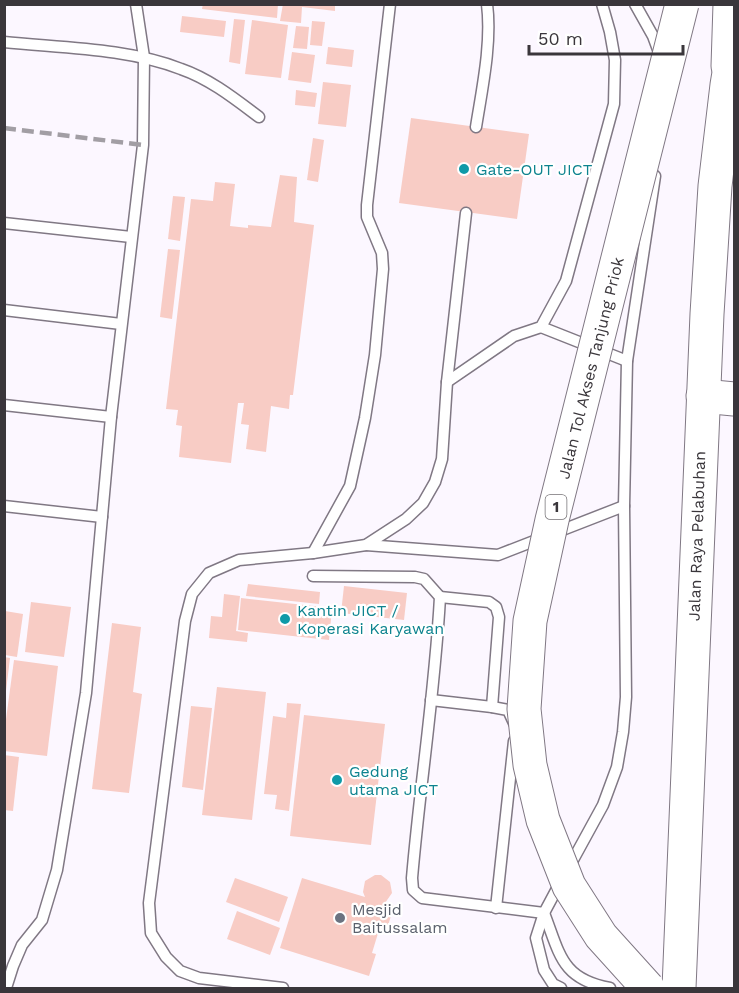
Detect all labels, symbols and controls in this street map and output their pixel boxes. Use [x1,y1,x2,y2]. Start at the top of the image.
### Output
scale bar [529,18,684,56]
text: 50 m [538,28,583,49]
place label: Gate-OUT JICT [476,160,593,179]
marker: Gate-OUT JICT [457,162,471,176]
street label: Jalan Tol Akses Tanjung Priok [554,255,628,481]
street label: Jalan Raya Pelabuhan [685,451,709,621]
road number: 1 [546,495,566,519]
place label: Kantin JICT / Koperasi Karyawan [297,601,444,638]
marker: Kantin JICT / Koperasi Karyawan [278,612,292,626]
place label: Gedung utama JICT [349,762,438,799]
marker: Gedung utama JICT [330,773,344,787]
place label: Mesjid Baitussalam [352,900,447,937]
marker: Mesjid Baitussalam [333,911,347,925]

